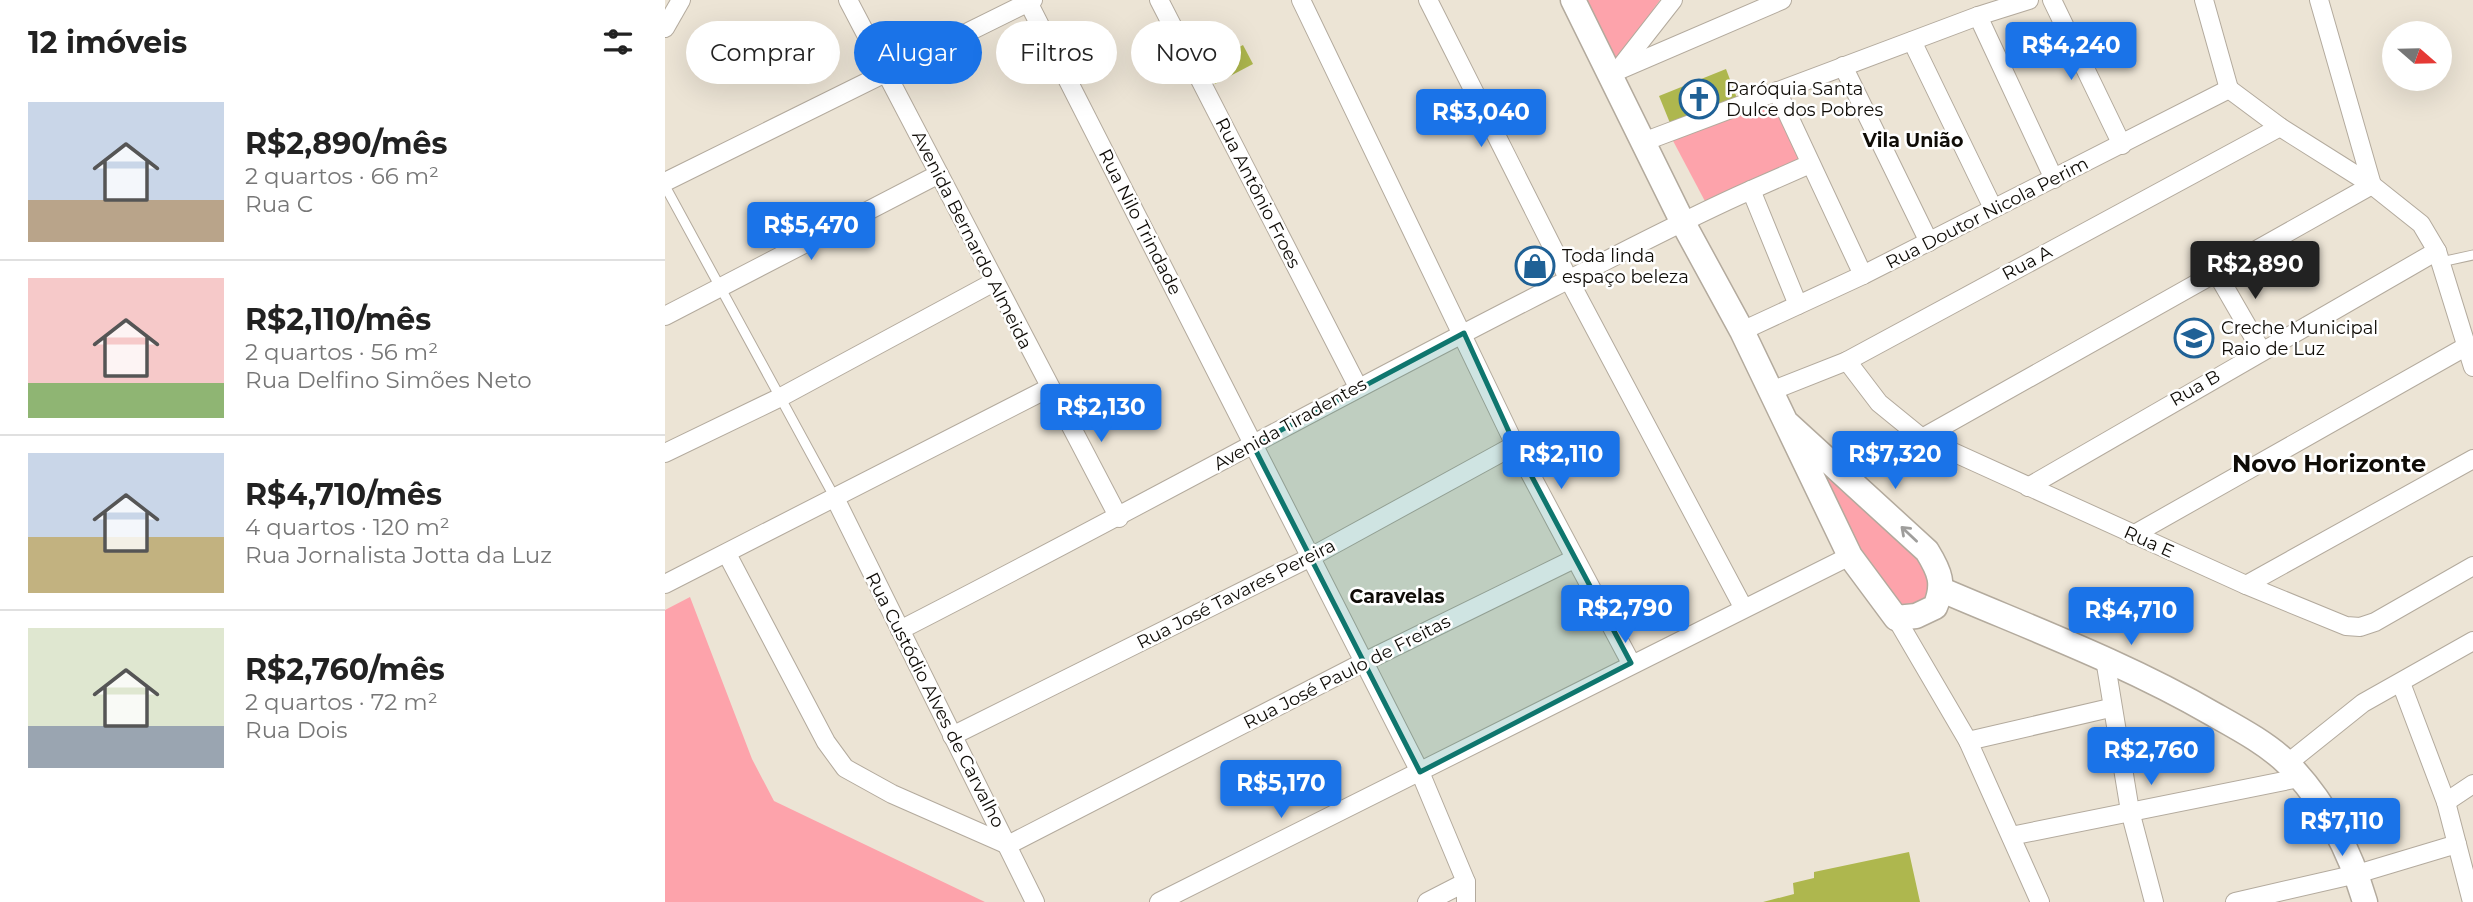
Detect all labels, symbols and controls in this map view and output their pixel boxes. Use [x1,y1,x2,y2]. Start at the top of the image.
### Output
chip: Comprar [686,21,840,84]
chip: Alugar [854,21,982,84]
chip: Filtros [996,21,1117,84]
chip: Novo [1131,21,1241,84]
north arrow [2382,21,2452,91]
map controls [2382,21,2452,91]
pin: R$4,240 [2006,22,2136,82]
icon: filters [599,23,637,61]
text: 12 imóveis [28,24,187,61]
text: R$4,240 [2021,31,2121,59]
church icon: Paróquia Santa Dulce dos Pobres [1678,78,1720,120]
place label: Paróquia Santa Dulce dos Pobres [1726,78,1883,121]
pin: R$3,040 [1416,90,1546,149]
text: R$3,040 [1432,98,1530,126]
street label: Rua Antônio Froes [1211,114,1306,272]
text: R$2,890/mês [245,125,447,162]
street label: Avenida Bernardo Almeida [907,127,1037,353]
district label: Vila União [1862,129,1963,152]
icon: home [84,130,168,214]
street label: Rua Nilo Trindade [1094,145,1186,299]
street label: Rua Doutor Nicola Perim [1882,152,2092,274]
text: 2 quartos · 66 m² [245,162,439,190]
text: Rua C [245,190,313,218]
pin: R$5,470 [746,202,876,262]
text: R$5,470 [763,211,859,239]
street label: Rua A [1998,241,2056,285]
pin: R$2,890 [2190,242,2320,301]
shop icon: Toda linda espaço beleza [1514,245,1556,287]
place label: Toda linda espaço beleza [1562,245,1689,288]
text: R$2,890 [2206,250,2304,278]
text: R$2,110/mês [245,301,431,338]
icon: home [84,306,168,390]
school or university icon: Creche Municipal Raio de Luz [2173,317,2215,359]
place label: Creche Municipal Raio de Luz [2221,317,2378,360]
text: 2 quartos · 56 m² [245,338,438,366]
street label: Rua B [2166,365,2224,411]
text: Rua Delfino Simões Neto [245,366,532,394]
street label: Avenida Tiradentes [1210,373,1371,475]
pin: R$2,130 [1036,384,1166,444]
text: R$2,130 [1056,393,1146,421]
pin: R$2,110 [1496,432,1626,491]
pin: R$7,320 [1830,432,1960,491]
text: R$2,110 [1519,440,1603,468]
text: R$7,320 [1848,440,1942,468]
district label: Novo Horizonte [2232,449,2426,478]
text: R$4,710/mês [245,476,442,513]
icon: home [84,481,168,565]
text: 4 quartos · 120 m² [245,513,450,541]
street label: Rua E [2121,521,2177,563]
one-way arrow [1900,527,1918,543]
street label: Rua José Tavares Pereira [1133,534,1339,654]
text: Rua Jornalista Jotta da Luz [245,541,552,569]
street label: Rua Custódio Alves de Carvalho [861,569,1009,831]
district label: Caravelas [1350,585,1445,608]
pin: R$2,790 [1560,586,1690,645]
pin: R$4,710 [2066,588,2196,647]
text: R$2,790 [1577,594,1673,622]
text: R$4,710 [2085,596,2177,624]
street label: Rua José Paulo de Freitas [1240,610,1454,734]
text: R$2,760/mês [245,651,445,688]
icon: home [84,656,168,740]
text: 2 quartos · 72 m² [245,688,438,716]
text: Rua Dois [245,716,348,744]
pin: R$2,760 [2086,728,2216,787]
text: R$2,760 [2103,736,2199,764]
pin: R$5,170 [1216,760,1346,820]
text: R$5,170 [1236,769,1326,797]
pin: R$7,110 [2277,798,2407,858]
text: R$7,110 [2300,807,2384,835]

